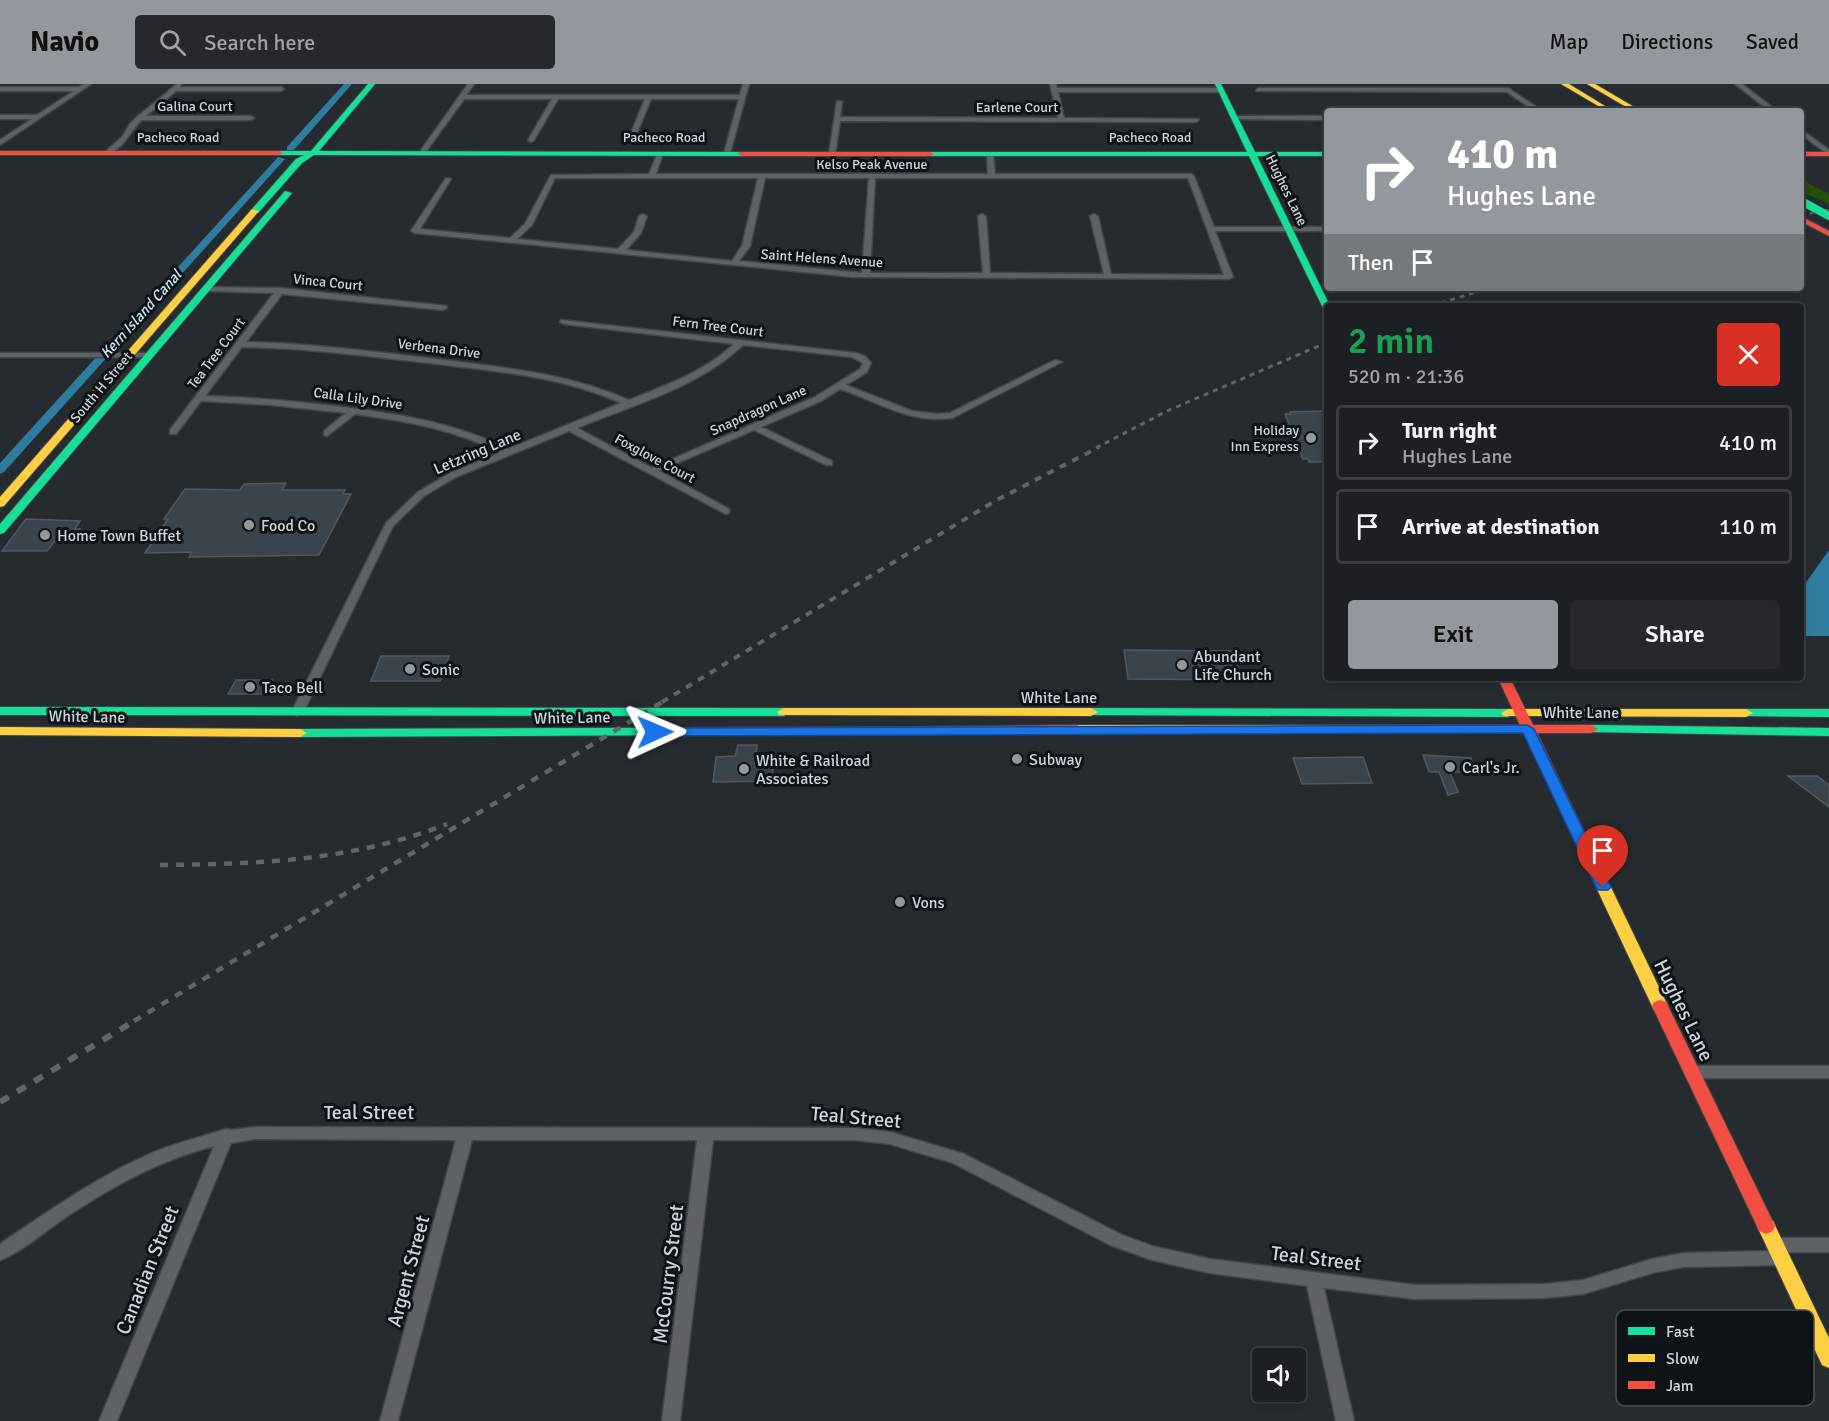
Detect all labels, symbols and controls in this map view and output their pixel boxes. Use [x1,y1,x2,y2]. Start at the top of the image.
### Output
search box [135,15,555,69]
text: Navio [30,25,99,59]
icon: search [156,26,189,59]
text: Search here [204,29,315,56]
text: Map [1550,29,1588,55]
text: Directions [1621,29,1713,55]
text: Saved [1746,29,1799,55]
street label: Galina Court [157,98,233,115]
street label: Earlene Court [976,99,1058,116]
street label: Pacheco Road [137,129,219,146]
street label: Pacheco Road [623,129,705,146]
street label: Pacheco Road [1109,129,1191,146]
text: 410 m [1447,129,1558,180]
icon: right [1348,132,1426,210]
street label: Hughes Lane [1262,152,1311,229]
street label: Kelso Peak Avenue [816,156,928,173]
text: Hughes Lane [1447,180,1596,213]
street label: Saint Helens Avenue [760,246,884,271]
icon: arrive [1406,246,1439,279]
text: Then [1348,249,1394,276]
water label: Kern Island Canal [97,265,186,362]
street label: Vinca Court [292,270,364,295]
street label: Fern Tree Court [671,312,765,341]
street label: Tea Tree Court [184,314,249,392]
text: 2 min [1348,319,1434,364]
button: close [1717,323,1780,386]
street label: Verbena Drive [397,335,481,362]
street label: South H Street [67,348,136,426]
text: 520 m · 21:36 [1348,364,1464,389]
street label: Snapdragon Lane [707,382,809,439]
street label: Calla Lily Drive [312,384,403,413]
text: Turn right [1402,417,1497,444]
place label: Holiday Inn Express [1231,422,1299,455]
street label: Letzring Lane [431,425,524,479]
icon: right [1351,426,1384,459]
text: 410 m [1719,429,1777,456]
street label: Foxglove Court [612,430,698,487]
marker: Holiday Inn Express [1304,431,1318,445]
text: Hughes Lane [1402,444,1512,469]
icon: arrive [1351,510,1384,543]
text: Arrive at destination [1402,513,1599,540]
text: 110 m [1719,513,1777,540]
place label: Food Co [261,516,315,536]
marker: Food Co [242,518,256,532]
place label: Home Town Buffet [57,526,181,546]
marker: Home Town Buffet [38,528,52,542]
button: Exit [1348,600,1558,669]
button: Share [1570,600,1780,669]
place label: Abundant Life Church [1194,647,1272,685]
marker: Abundant Life Church [1175,658,1189,672]
place label: Sonic [422,660,460,680]
marker: Sonic [403,662,417,676]
place label: Taco Bell [262,678,323,698]
marker: Taco Bell [243,680,257,694]
street label: White Lane [1021,688,1097,708]
position arrow [623,700,687,764]
street label: White Lane [1543,703,1619,723]
street label: White Lane [49,706,125,728]
street label: White Lane [534,707,610,729]
place label: Subway [1029,750,1082,770]
place label: White & Railroad Associates [756,751,870,789]
marker: Subway [1010,752,1024,766]
place label: Carl's Jr. [1462,758,1520,778]
marker: Carl's Jr. [1443,760,1457,774]
marker: White & Railroad Associates [737,762,751,776]
pin [1577,825,1628,887]
icon: arrive [1586,834,1619,867]
place label: Vons [912,893,944,913]
marker: Vons [893,895,907,909]
street label: Hughes Lane [1648,955,1719,1065]
street label: Teal Street [324,1100,414,1125]
street label: Teal Street [810,1101,902,1134]
street label: Canadian Street [110,1202,185,1338]
street label: McCourry Street [648,1203,689,1345]
street label: Argent Street [382,1213,435,1330]
street label: Teal Street [1269,1241,1362,1276]
legend [1616,1310,1814,1406]
text: Fast [1666,1322,1695,1342]
map controls [1252,1348,1306,1402]
button: sound [1252,1348,1306,1402]
text: Slow [1666,1349,1700,1369]
text: Jam [1666,1376,1694,1396]

